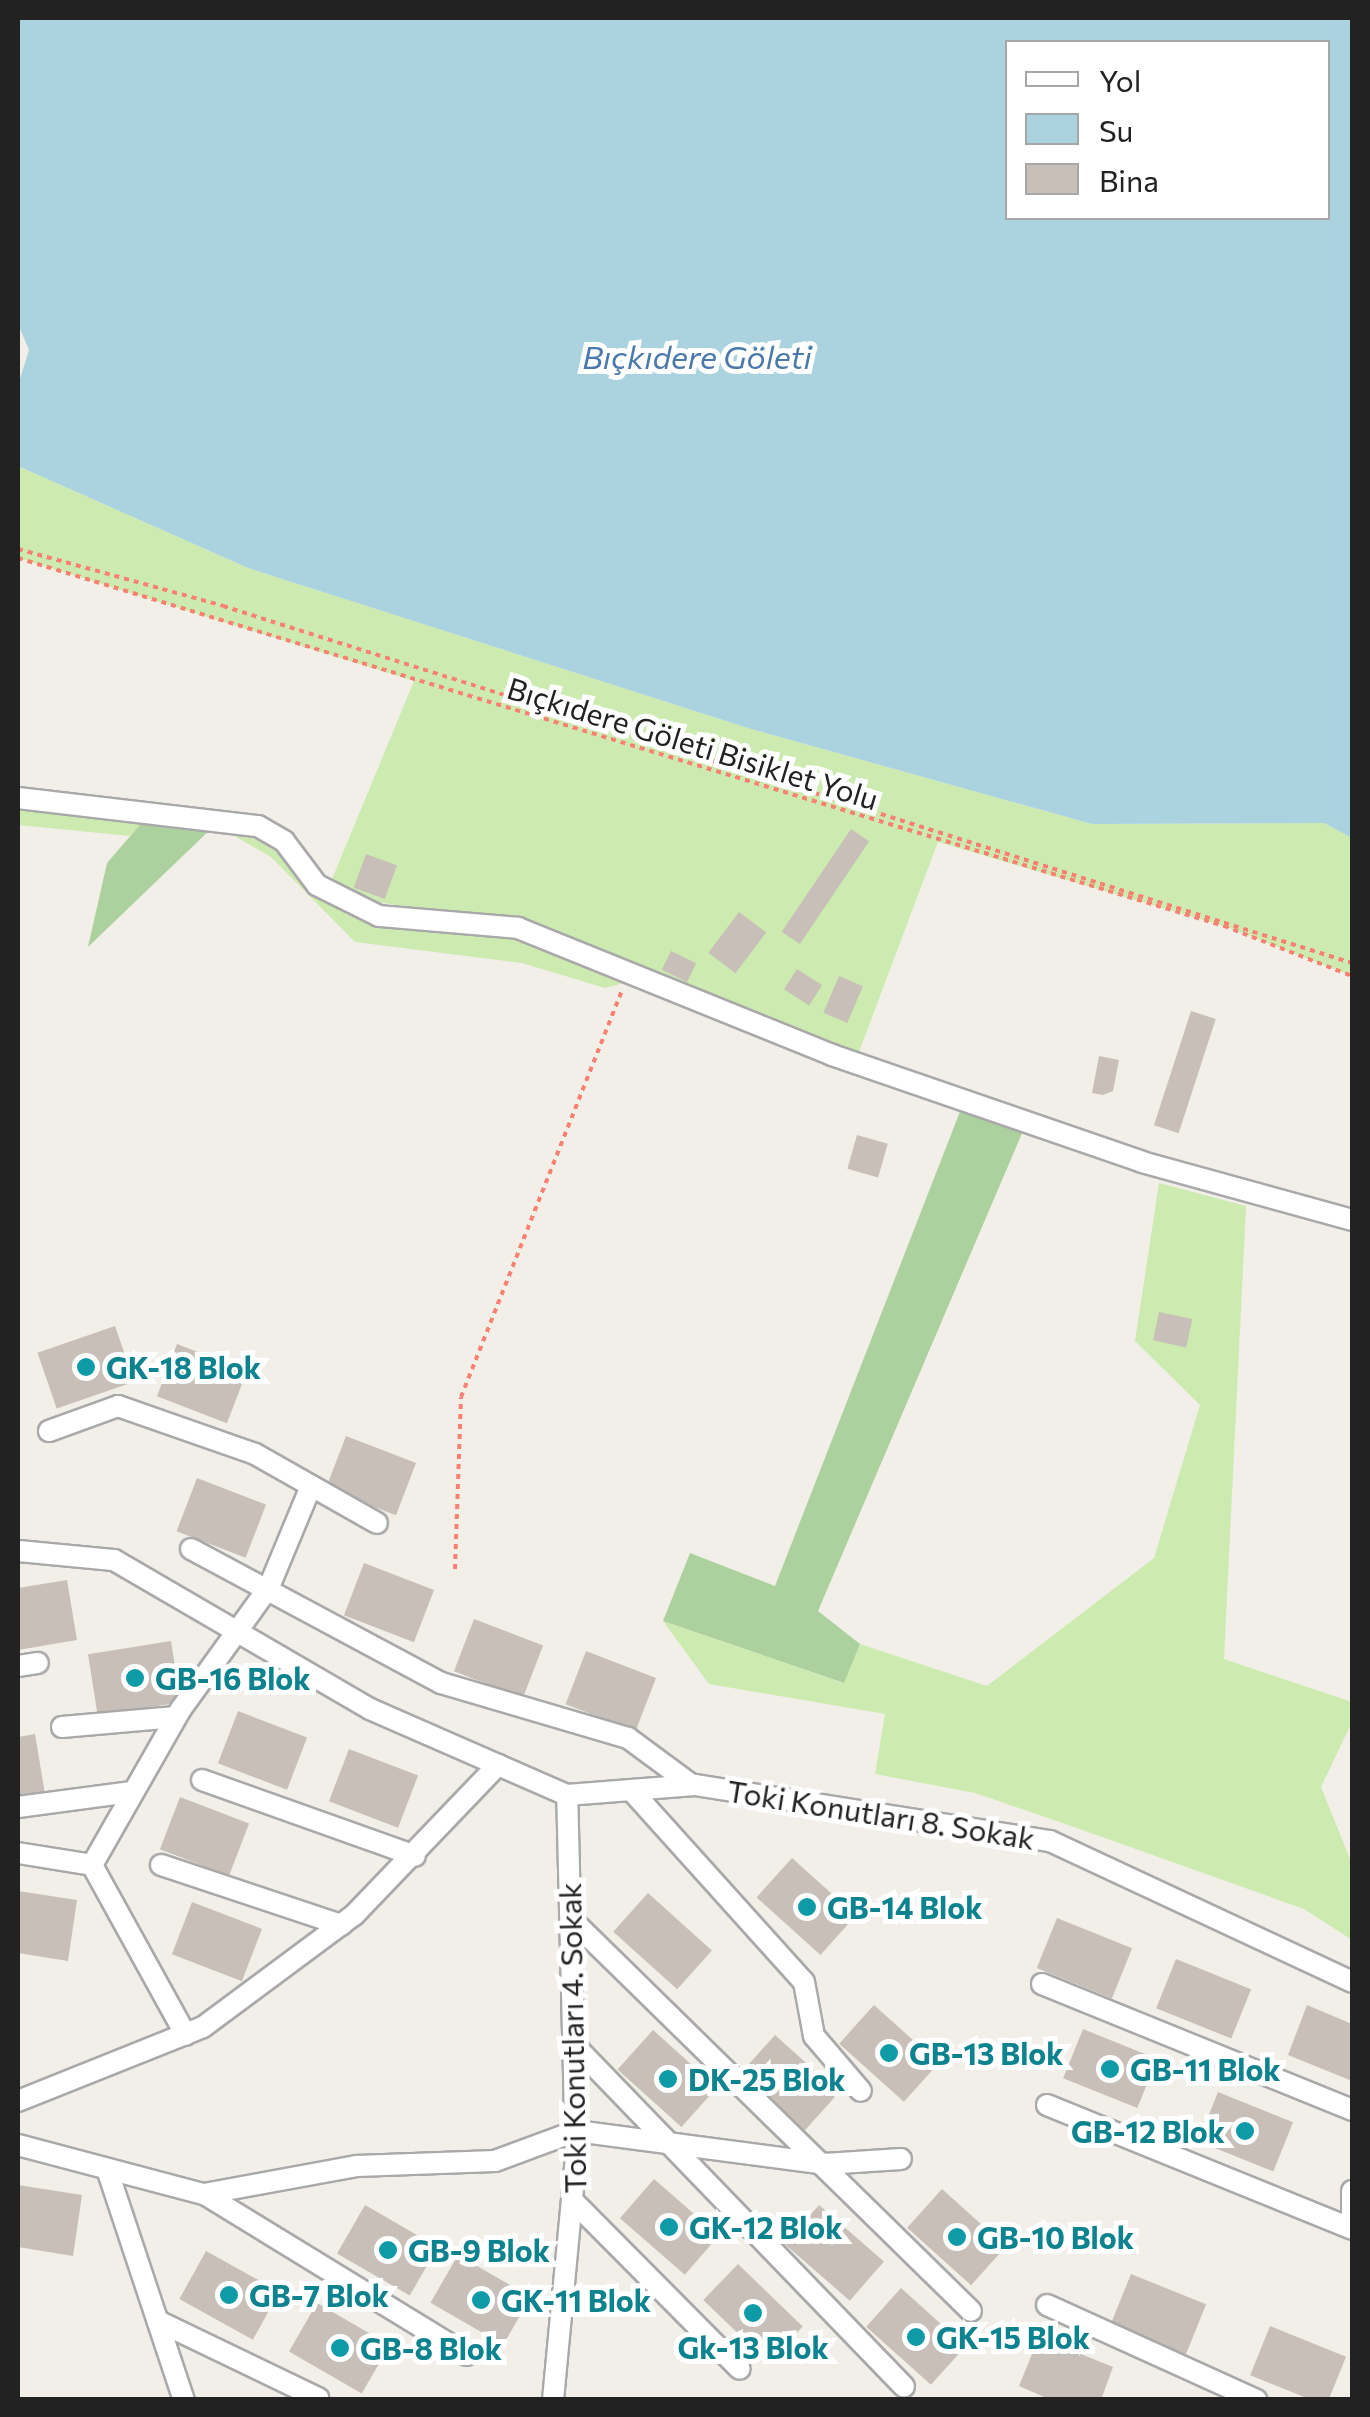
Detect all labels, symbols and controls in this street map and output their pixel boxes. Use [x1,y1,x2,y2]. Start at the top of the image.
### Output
legend [1005,40,1330,220]
text: Yol [1099,61,1141,98]
text: Su [1099,111,1133,148]
text: Bina [1099,161,1159,198]
water label: Bıçkıdere Göleti [582,337,812,375]
street label: Bıçkıdere Göleti Bisiklet Yolu [503,669,883,817]
place label: GK-18 Blok [106,1349,261,1385]
marker: GK-18 Blok [75,1356,97,1378]
place label: GB-16 Blok [155,1660,311,1696]
marker: GB-16 Blok [124,1667,146,1689]
street label: Toki Konutları 8. Sokak [725,1772,1037,1856]
street label: Toki Konutları 4. Sokak [551,1882,593,2194]
place label: GB-14 Blok [827,1889,982,1925]
marker: GB-14 Blok [796,1896,818,1918]
place label: GB-13 Blok [909,2035,1063,2071]
marker: GB-13 Blok [878,2042,900,2064]
place label: GB-11 Blok [1130,2051,1281,2087]
marker: GB-11 Blok [1099,2058,1121,2080]
place label: DK-25 Blok [688,2061,846,2097]
marker: DK-25 Blok [657,2068,679,2090]
place label: GB-12 Blok [1071,2113,1225,2149]
marker: GB-12 Blok [1234,2120,1256,2142]
place label: GK-12 Blok [689,2209,842,2245]
marker: GK-12 Blok [658,2216,680,2238]
place label: GB-10 Blok [977,2219,1134,2255]
marker: GB-10 Blok [946,2226,968,2248]
place label: GB-9 Blok [408,2232,550,2268]
marker: GB-9 Blok [377,2239,399,2261]
place label: GB-7 Blok [249,2277,389,2313]
place label: GK-11 Blok [501,2282,651,2318]
marker: GB-7 Blok [218,2284,240,2306]
marker: GK-11 Blok [470,2289,492,2311]
marker: Gk-13 Blok [742,2302,764,2324]
place label: GK-15 Blok [936,2319,1090,2355]
marker: GK-15 Blok [905,2326,927,2348]
place label: Gk-13 Blok [677,2329,829,2365]
place label: GB-8 Blok [360,2330,502,2366]
marker: GB-8 Blok [329,2337,351,2359]

